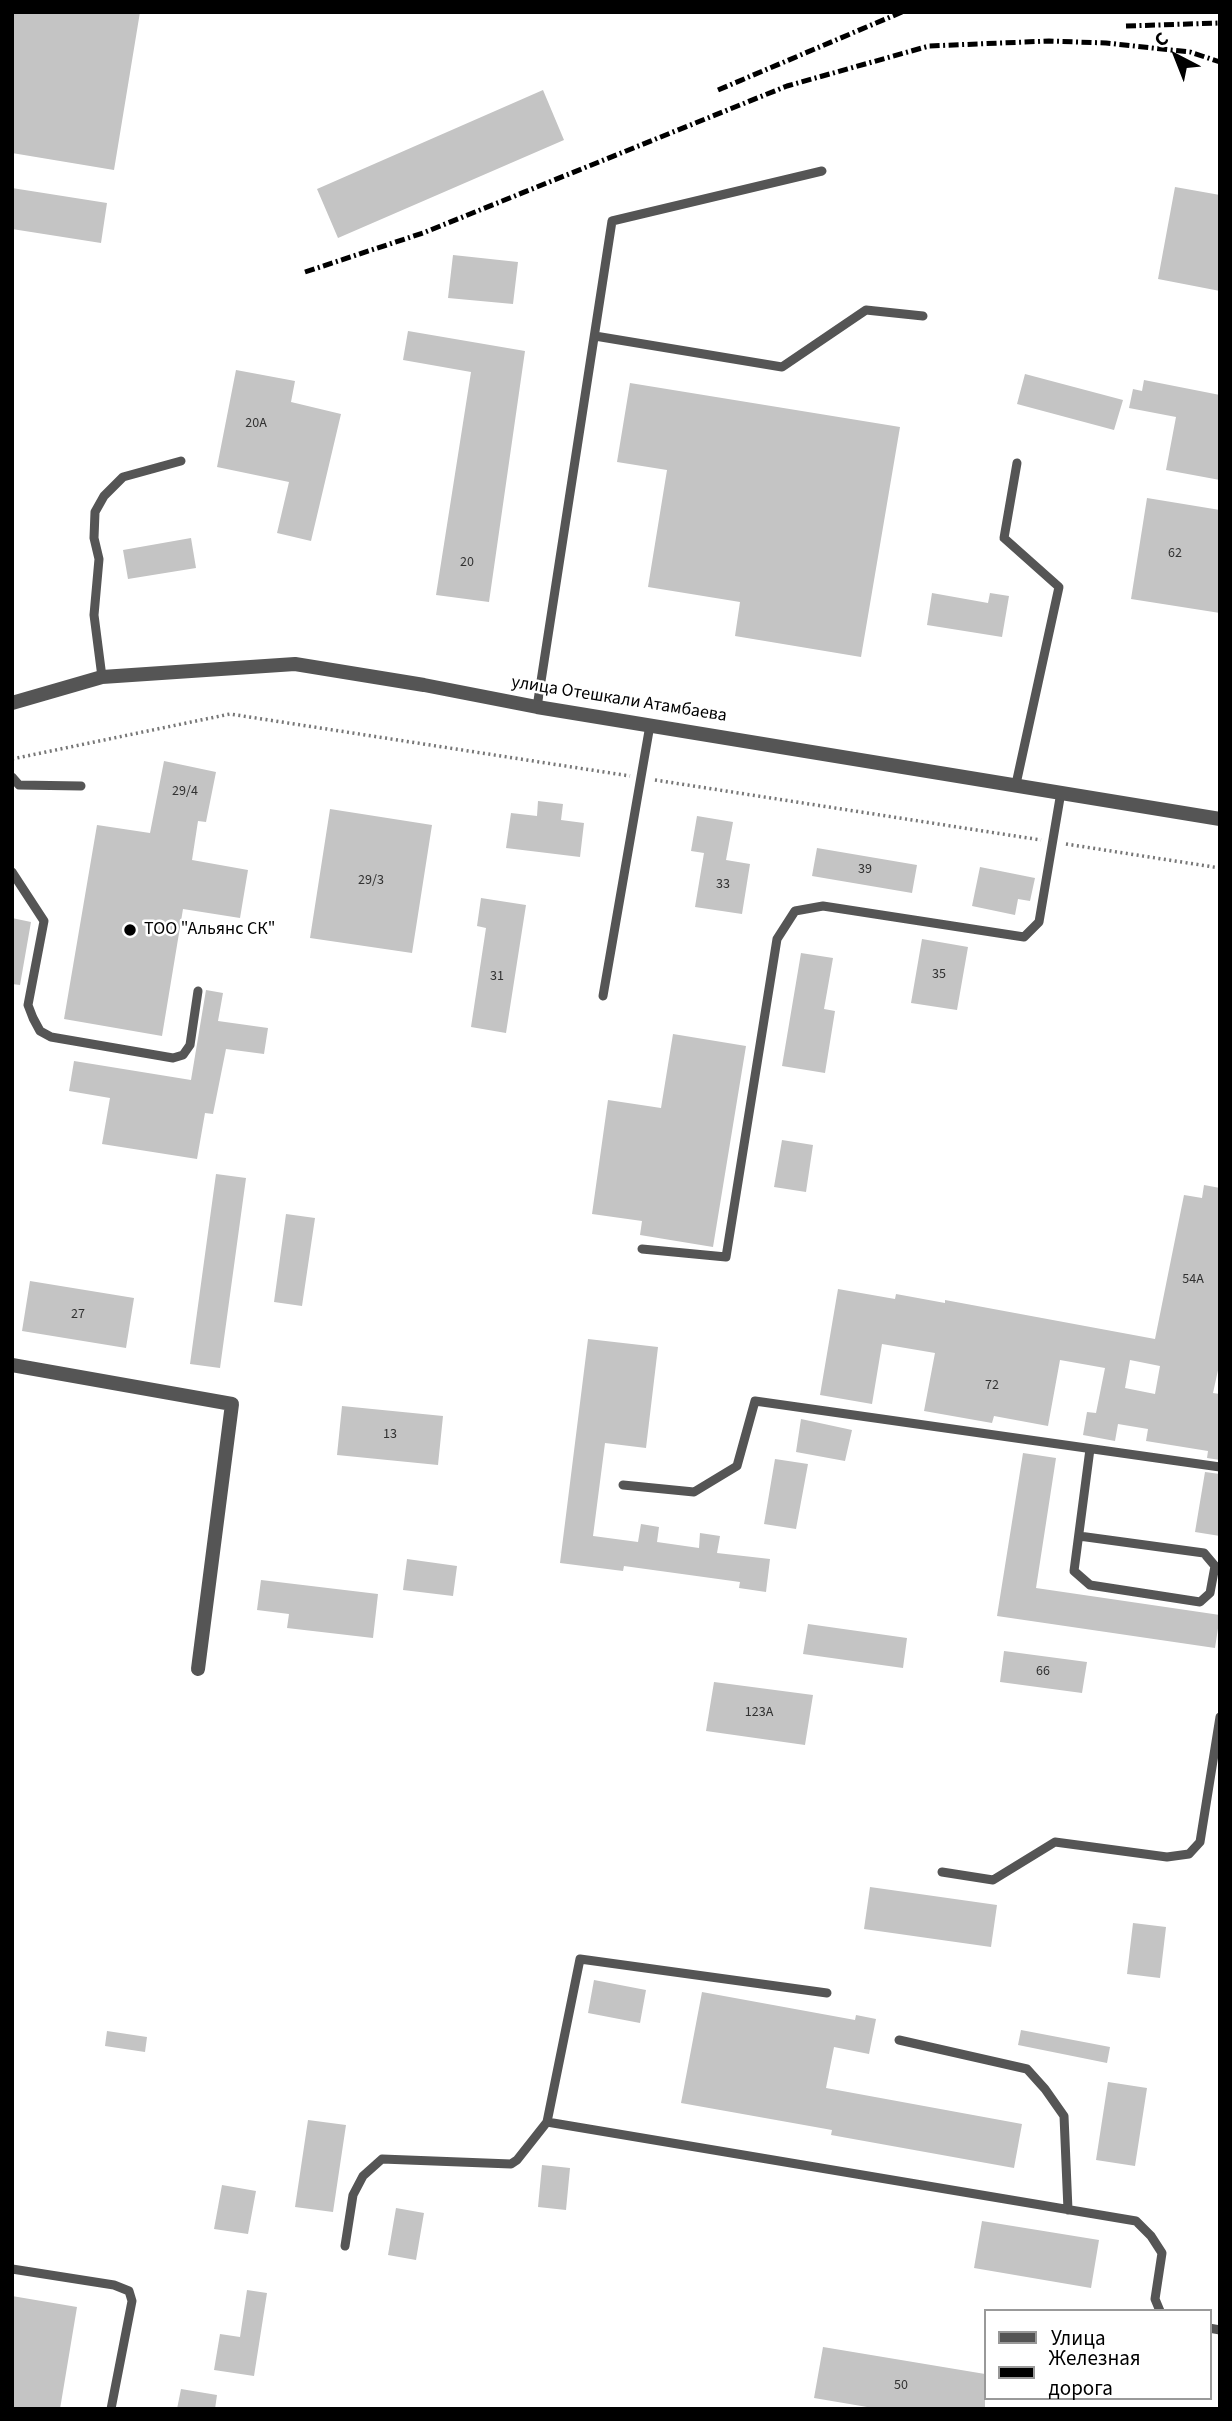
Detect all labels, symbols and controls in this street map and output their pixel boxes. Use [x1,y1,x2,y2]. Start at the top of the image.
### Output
north arrow [1141,21,1211,91]
text: С [1148,26,1175,54]
house number: 20А [245,416,267,432]
house number: 62 [1168,546,1182,562]
house number: 20 [460,555,474,571]
street label: улица Отешкали Атамбаева [510,672,728,728]
house number: 29/4 [172,784,198,800]
house number: 39 [858,862,872,878]
house number: 29/3 [358,873,384,889]
house number: 33 [716,877,730,893]
place label: ТОО "Альянс СК" [144,919,275,941]
marker: ТОО "Альянс СК" [122,922,138,938]
house number: 35 [932,967,946,983]
house number: 31 [490,969,504,985]
house number: 54А [1182,1272,1204,1288]
house number: 27 [71,1307,85,1323]
house number: 72 [985,1378,999,1394]
house number: 13 [383,1427,397,1443]
house number: 66 [1036,1664,1050,1680]
house number: 123А [745,1705,773,1721]
legend [984,2309,1211,2400]
text: Улица [1051,2323,1106,2353]
text: Железная дорога [1049,2343,1141,2403]
house number: 50 [894,2378,908,2394]

